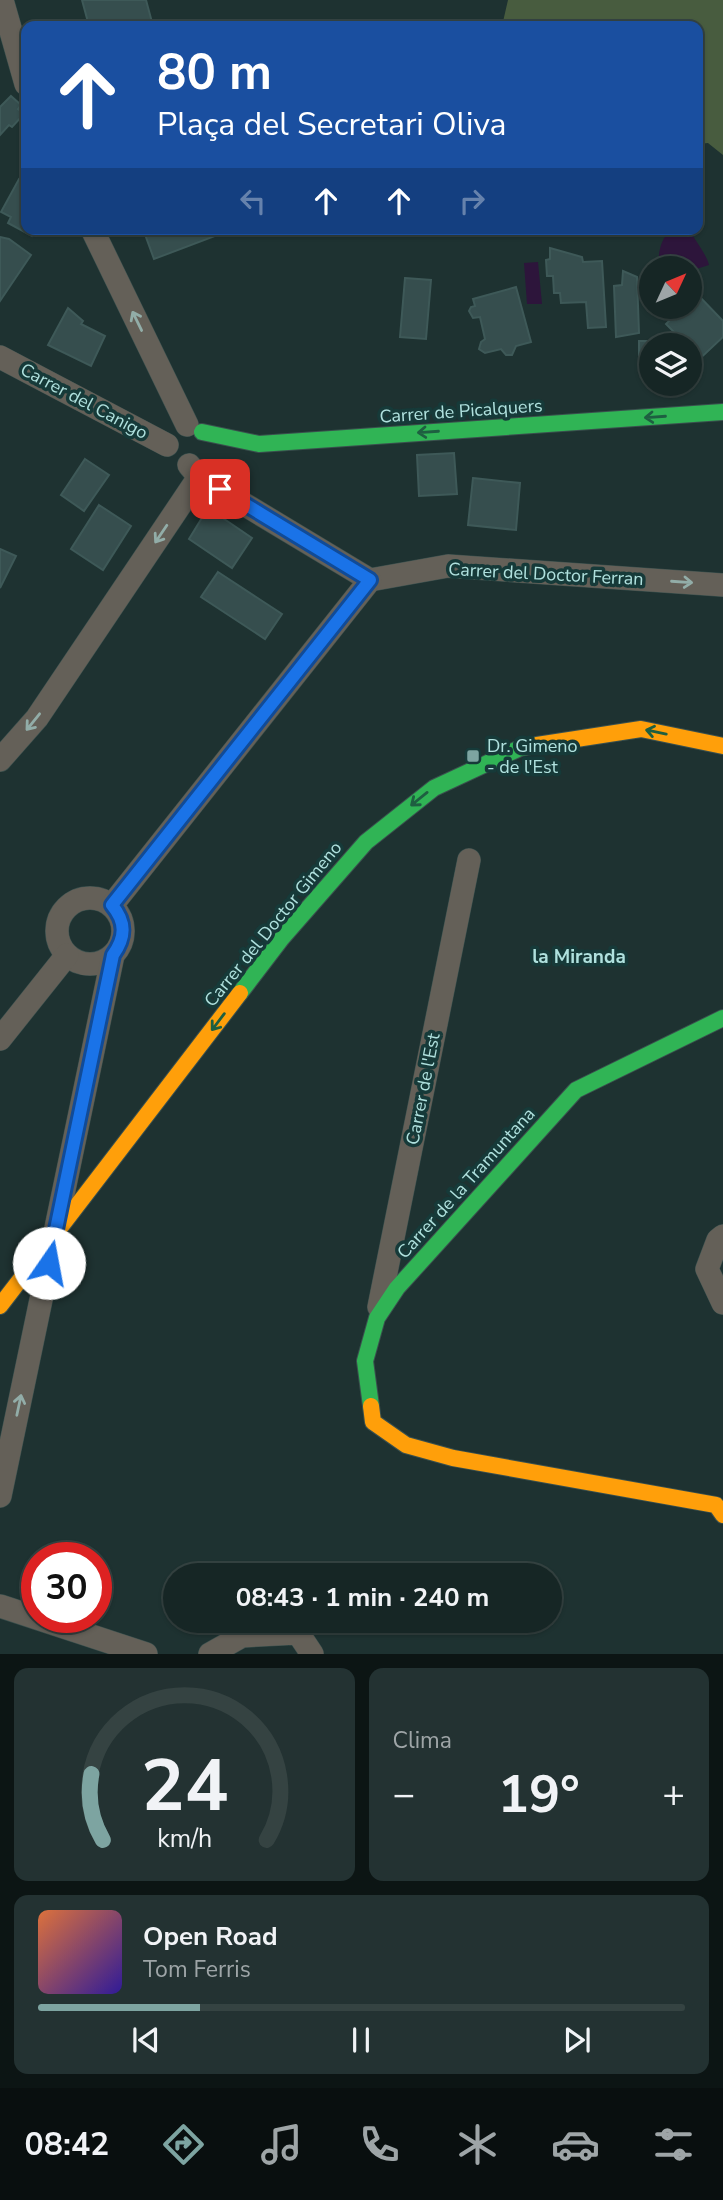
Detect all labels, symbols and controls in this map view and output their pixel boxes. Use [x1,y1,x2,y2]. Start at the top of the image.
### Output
text: 80 m [157,39,272,106]
icon: ahead [42,49,133,140]
text: Plaça del Secretari Oliva [157,103,507,146]
icon: left [234,182,272,220]
icon: ahead [307,182,345,220]
icon: ahead [380,182,418,220]
icon: right [453,182,491,220]
north arrow [639,256,702,318]
map controls [639,256,702,396]
one-way arrow [130,311,144,332]
button: layers [639,333,702,396]
street label: Carrer del Canigo [16,357,152,445]
street label: Carrer de Picalquers [379,393,543,429]
one-way arrow [644,411,667,424]
one-way arrow [417,426,440,439]
pin [190,459,250,519]
icon: arrive [201,470,239,508]
one-way arrow [154,523,168,543]
street label: Carrer del Doctor Ferran [448,557,644,591]
one-way arrow [670,576,693,589]
one-way arrow [25,712,41,730]
one-way arrow [645,724,668,738]
place label: Dr. Gimeno - de l'Est [487,734,578,779]
marker: Dr. Gimeno - de l'Est [465,748,481,764]
one-way arrow [411,792,429,807]
street label: Carrer del Doctor Gimeno [199,836,347,1012]
district label: la Miranda [532,944,626,970]
one-way arrow [211,1012,226,1030]
street label: Carrer de l'Est [400,1030,446,1147]
street label: Carrer de la Tramuntana [392,1102,540,1264]
position arrow [12,1226,86,1300]
one-way arrow [13,1394,27,1417]
speed limit sign: 30 [21,1542,112,1633]
text: 08:43 · 1 min · 240 m [236,1580,489,1615]
text: Clima [393,1725,452,1756]
text: 24 [141,1737,228,1837]
text: 19° [498,1759,580,1830]
text: − [393,1769,415,1820]
text: + [662,1769,685,1820]
text: km/h [157,1822,212,1856]
text: Open Road [143,1919,278,1954]
text: Tom Ferris [143,1954,251,1985]
icon: previous [127,2021,165,2059]
icon: pause [342,2021,380,2059]
icon: next [558,2021,596,2059]
icon: directions [159,2120,208,2169]
icon: music [257,2120,306,2169]
icon: phone [355,2120,404,2169]
icon: climate [453,2120,502,2169]
icon: car [551,2120,600,2169]
icon: filters [649,2120,698,2169]
text: 08:42 [25,2123,109,2166]

